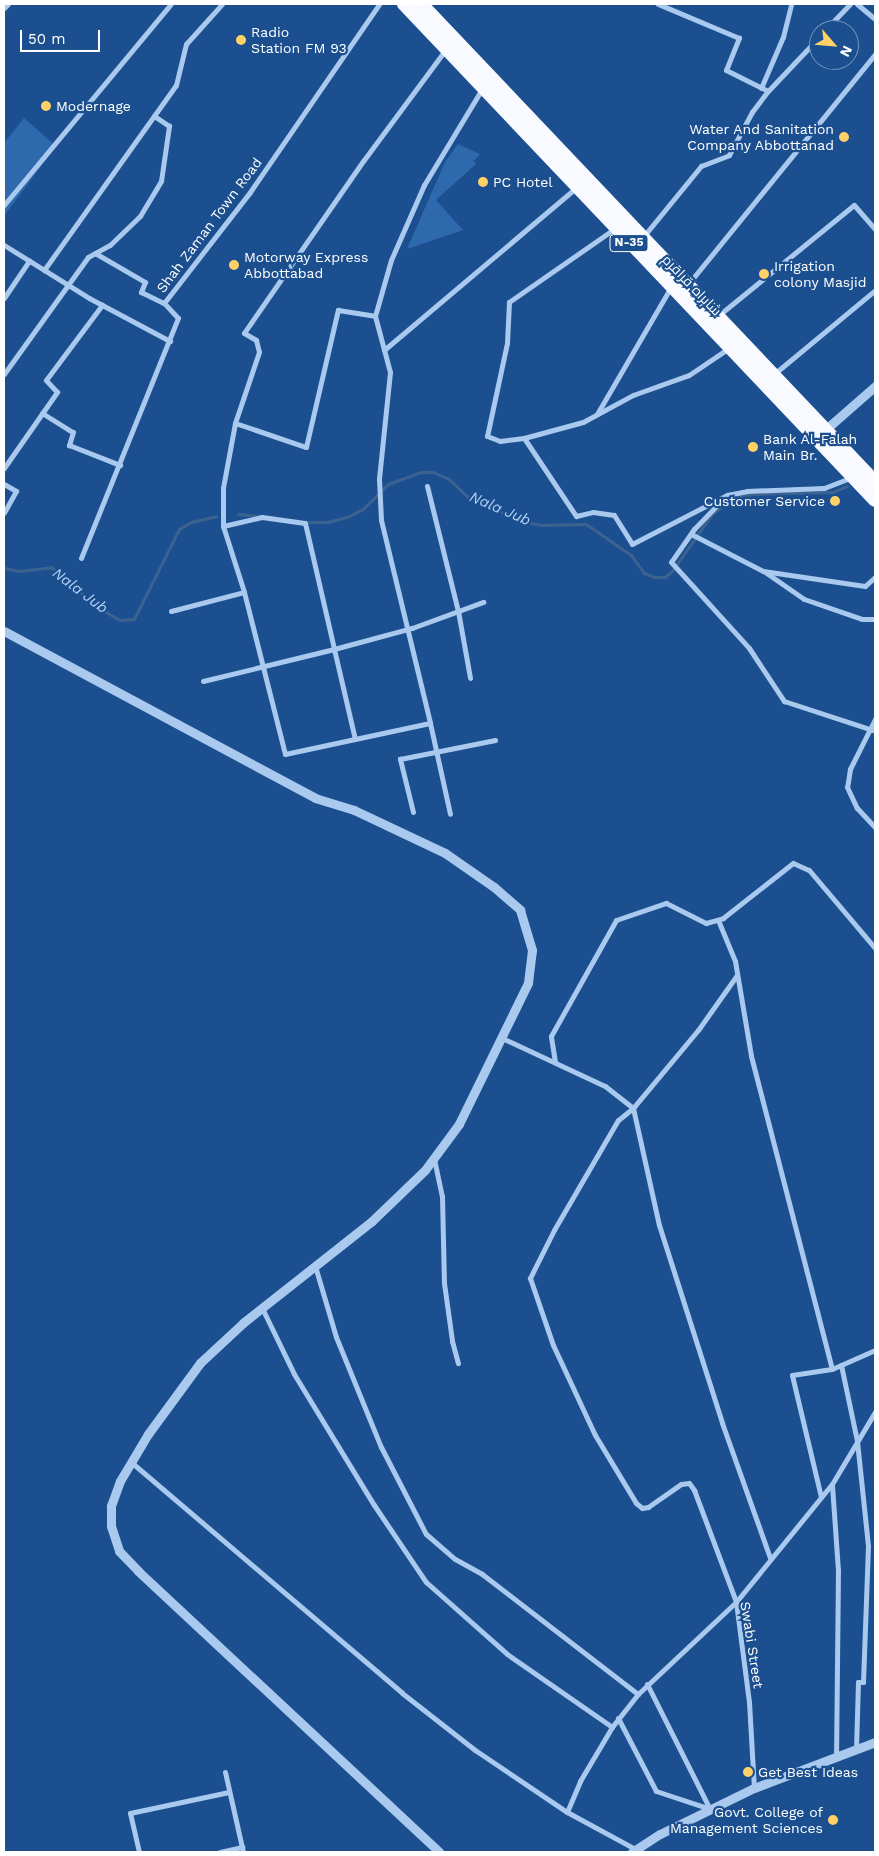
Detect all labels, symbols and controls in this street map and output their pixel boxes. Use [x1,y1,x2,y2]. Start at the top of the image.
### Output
scale bar [22,20,102,52]
north arrow [809,20,859,70]
place label: Radio Station FM 93 [251,24,347,56]
text: 50 m [28,30,65,48]
marker: Radio Station FM 93 [235,34,247,46]
text: N [837,43,856,60]
place label: Modernage [56,98,131,114]
marker: Modernage [40,100,52,112]
place label: Water And Sanitation Company Abbottanad [686,121,834,154]
marker: Water And Sanitation Company Abbottanad [838,131,850,143]
street label: Shah Zaman Town Road [153,154,265,296]
place label: PC Hotel [493,174,553,190]
marker: PC Hotel [477,176,489,188]
road number: N-35 [609,234,649,252]
place label: Motorway Express Abbottabad [244,249,369,282]
street label: شاہراہ قراقرم [659,251,725,319]
place label: Irrigation colony Masjid [774,258,867,290]
marker: Motorway Express Abbottabad [228,259,240,271]
marker: Irrigation colony Masjid [758,268,770,280]
place label: Bank Al-Falah Main Br. [763,431,858,464]
marker: Bank Al-Falah Main Br. [747,441,759,453]
water label: Nala Jub [467,488,533,530]
place label: Customer Service [704,493,825,509]
marker: Customer Service [829,495,841,507]
water label: Nala Jub [49,564,111,618]
street label: Swabi Street [737,1600,767,1690]
place label: Get Best Ideas [758,1764,858,1780]
marker: Get Best Ideas [742,1766,754,1778]
place label: Govt. College of Management Sciences [670,1804,823,1836]
marker: Govt. College of Management Sciences [827,1814,839,1826]

